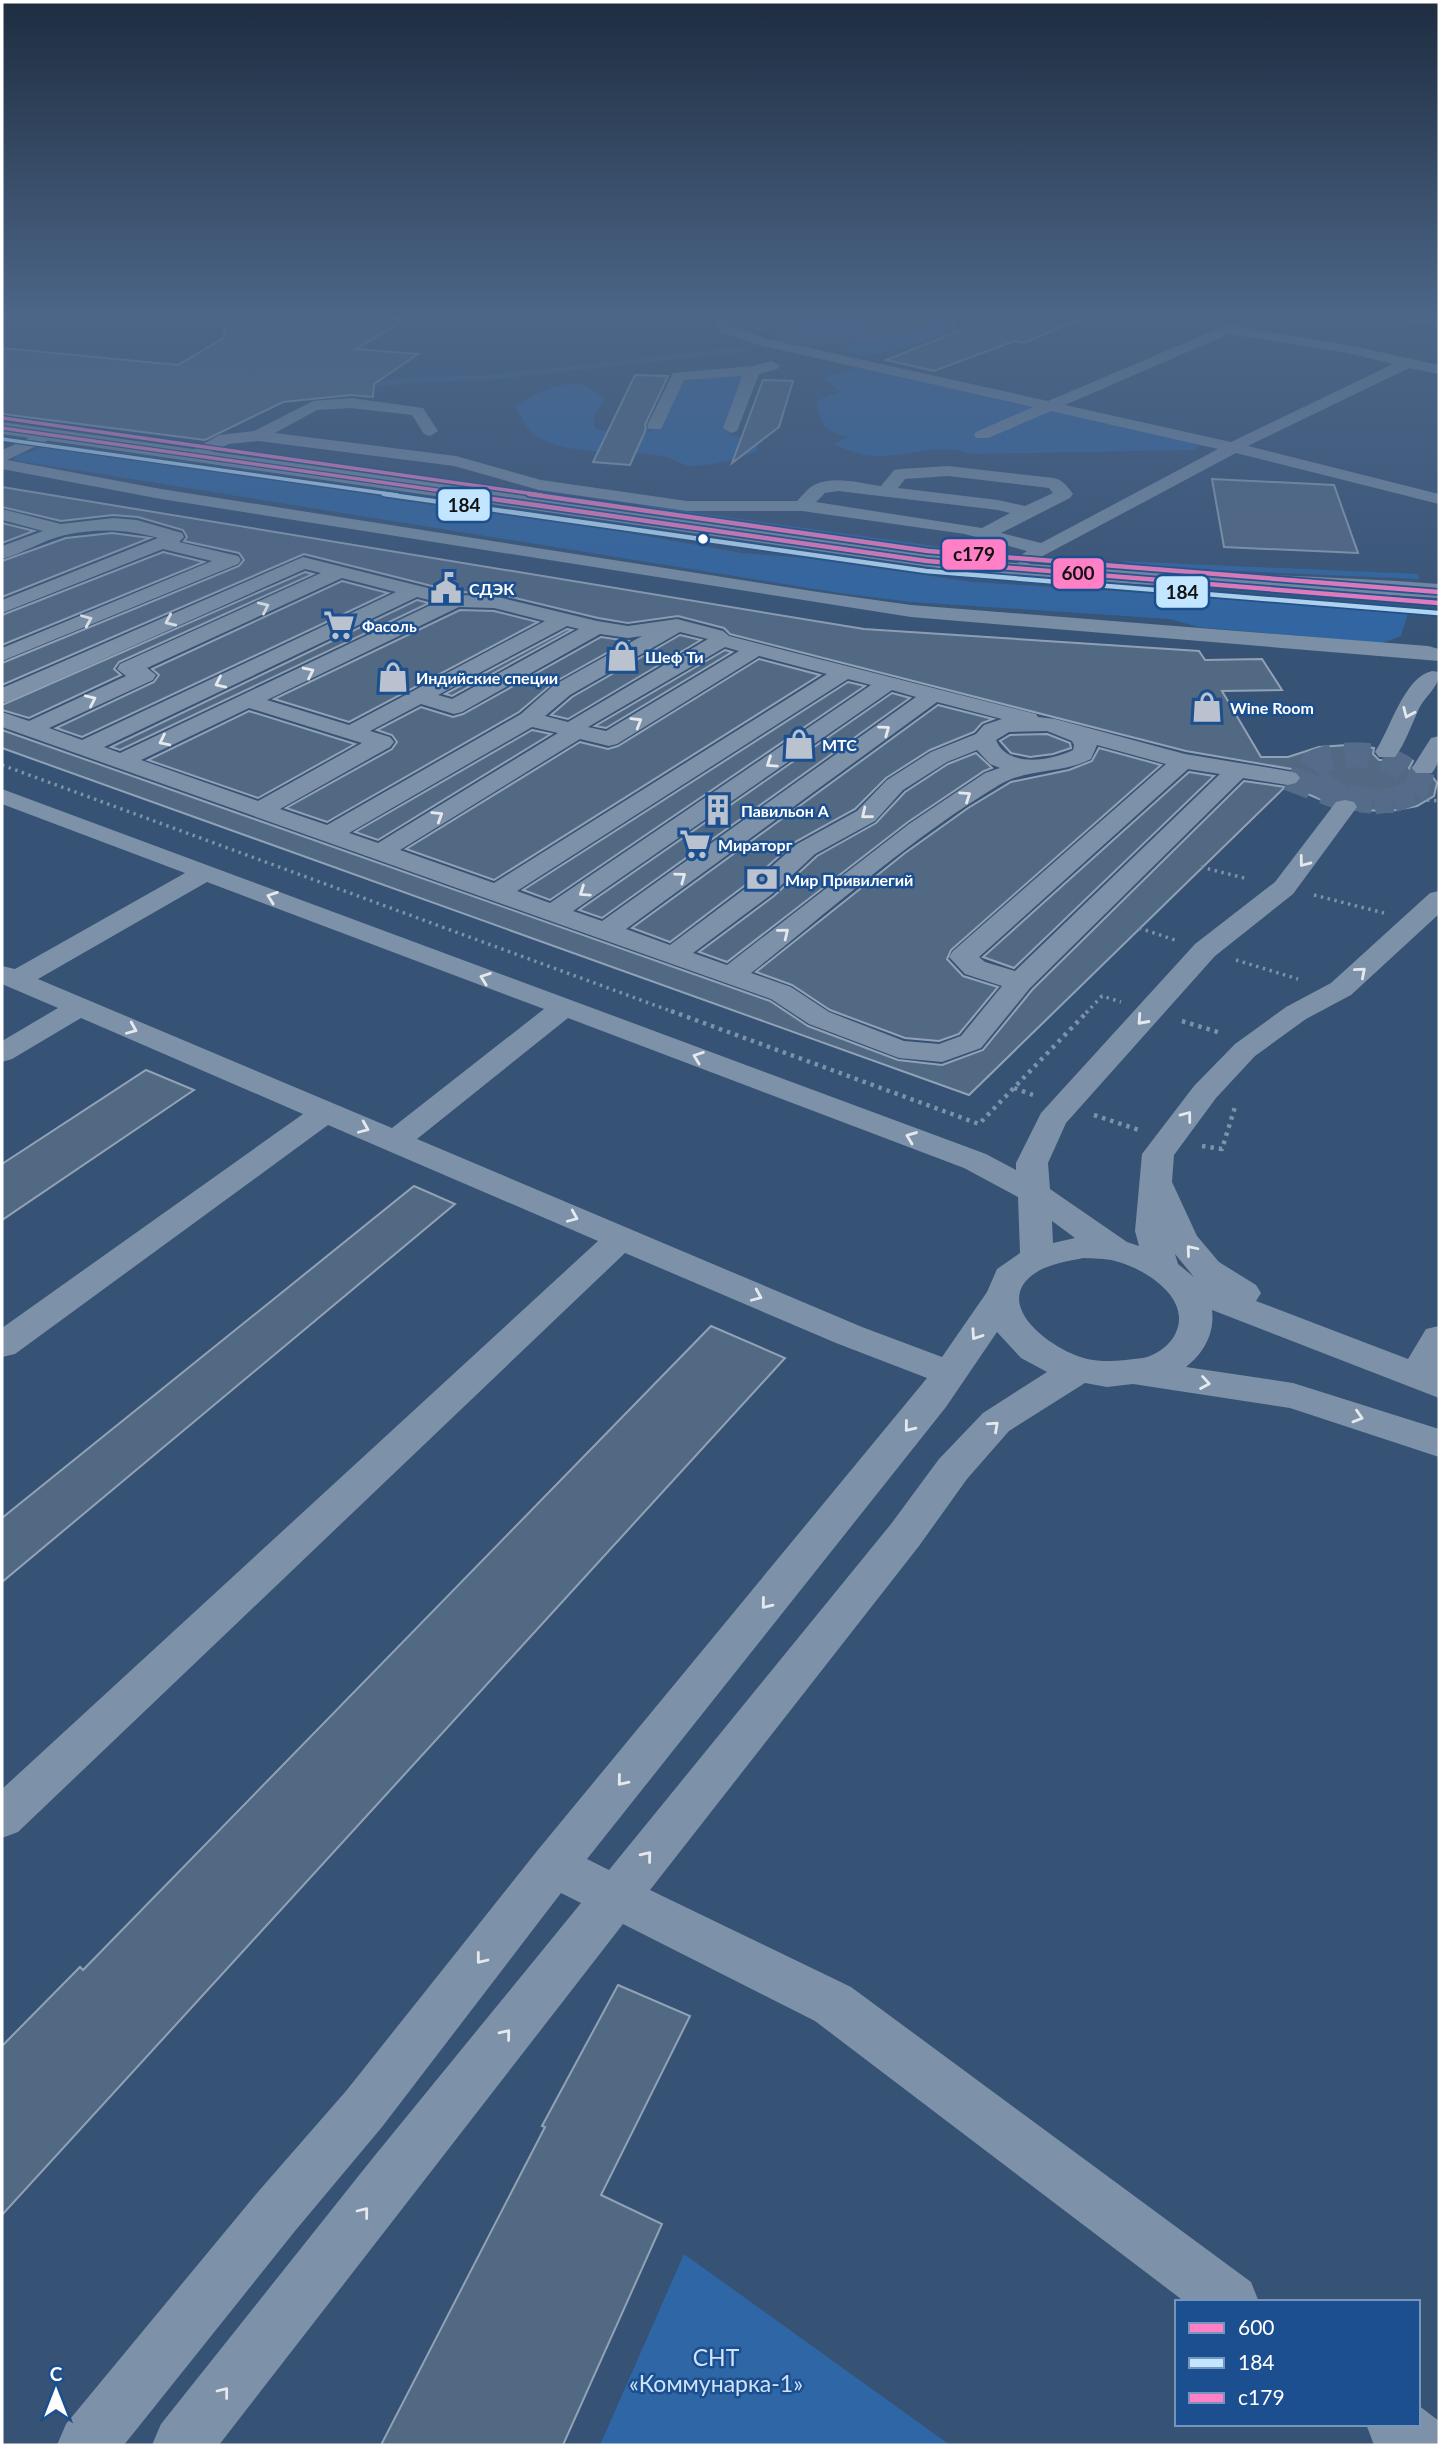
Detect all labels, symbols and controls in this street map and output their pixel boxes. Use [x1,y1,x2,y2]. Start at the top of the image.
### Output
line badge: 184 [437,488,491,522]
text: 184 [447,493,481,516]
unlabelled marker [696,532,710,546]
line badge: с179 [941,538,1007,571]
text: с179 [953,542,995,565]
line badge: 600 [1052,557,1105,590]
text: 600 [1061,561,1095,584]
public building icon: СДЭК [429,571,463,605]
line badge: 184 [1155,575,1209,609]
place label: СДЭК [469,579,515,598]
text: 184 [1165,580,1199,603]
one-way arrow [256,601,269,615]
supermarket icon: Фасоль [322,608,356,642]
one-way arrow [165,613,177,627]
one-way arrow [80,614,93,628]
place label: Фасоль [362,616,417,635]
shop icon: Шеф Ти [605,639,639,673]
place label: Шеф Ти [645,647,704,666]
shop icon: Индийские специи [376,660,410,694]
one-way arrow [302,666,314,680]
place label: Индийские специи [416,668,558,687]
one-way arrow [214,675,227,689]
shop icon: Wine Room [1190,690,1224,724]
one-way arrow [84,694,96,708]
place label: Wine Room [1230,698,1314,717]
one-way arrow [1402,706,1416,718]
one-way arrow [630,717,643,730]
one-way arrow [877,725,890,738]
shop icon: МТС [782,727,816,761]
one-way arrow [159,733,171,747]
place label: МТС [822,735,857,754]
one-way arrow [766,755,779,767]
one-way arrow [958,792,971,804]
building icon: Павильон А [701,793,735,827]
place label: Павильон А [741,801,830,820]
one-way arrow [862,805,874,818]
one-way arrow [430,812,443,825]
supermarket icon: Мираторг [678,827,712,861]
place label: Мираторг [718,835,793,854]
one-way arrow [1299,854,1312,866]
bank icon: Мир Привилегий [745,862,779,896]
place label: Мир Привилегий [785,870,913,889]
one-way arrow [673,873,686,885]
one-way arrow [579,884,592,896]
one-way arrow [267,892,279,906]
one-way arrow [777,928,789,941]
one-way arrow [1352,968,1365,980]
one-way arrow [480,972,492,986]
one-way arrow [1138,1012,1150,1025]
one-way arrow [125,1021,137,1035]
one-way arrow [693,1051,705,1065]
one-way arrow [1179,1111,1192,1123]
one-way arrow [357,1120,369,1134]
one-way arrow [906,1131,918,1145]
one-way arrow [567,1209,579,1223]
one-way arrow [1186,1246,1199,1258]
one-way arrow [750,1287,762,1301]
one-way arrow [972,1327,984,1340]
one-way arrow [1199,1375,1211,1390]
one-way arrow [1352,1408,1364,1423]
one-way arrow [905,1419,917,1432]
one-way arrow [986,1421,999,1434]
one-way arrow [761,1596,774,1608]
one-way arrow [618,1773,631,1785]
one-way arrow [639,1852,652,1864]
one-way arrow [477,1951,489,1964]
one-way arrow [497,2030,510,2042]
one-way arrow [355,2208,368,2220]
legend [1175,2300,1420,2426]
text: 600 [1238,2314,1275,2339]
park label: СНТ «Коммунарка-1» [629,2343,803,2397]
text: 184 [1238,2349,1275,2374]
north arrow [21,2356,91,2426]
text: С [50,2362,63,2385]
text: с179 [1238,2384,1285,2409]
one-way arrow [215,2387,228,2399]

